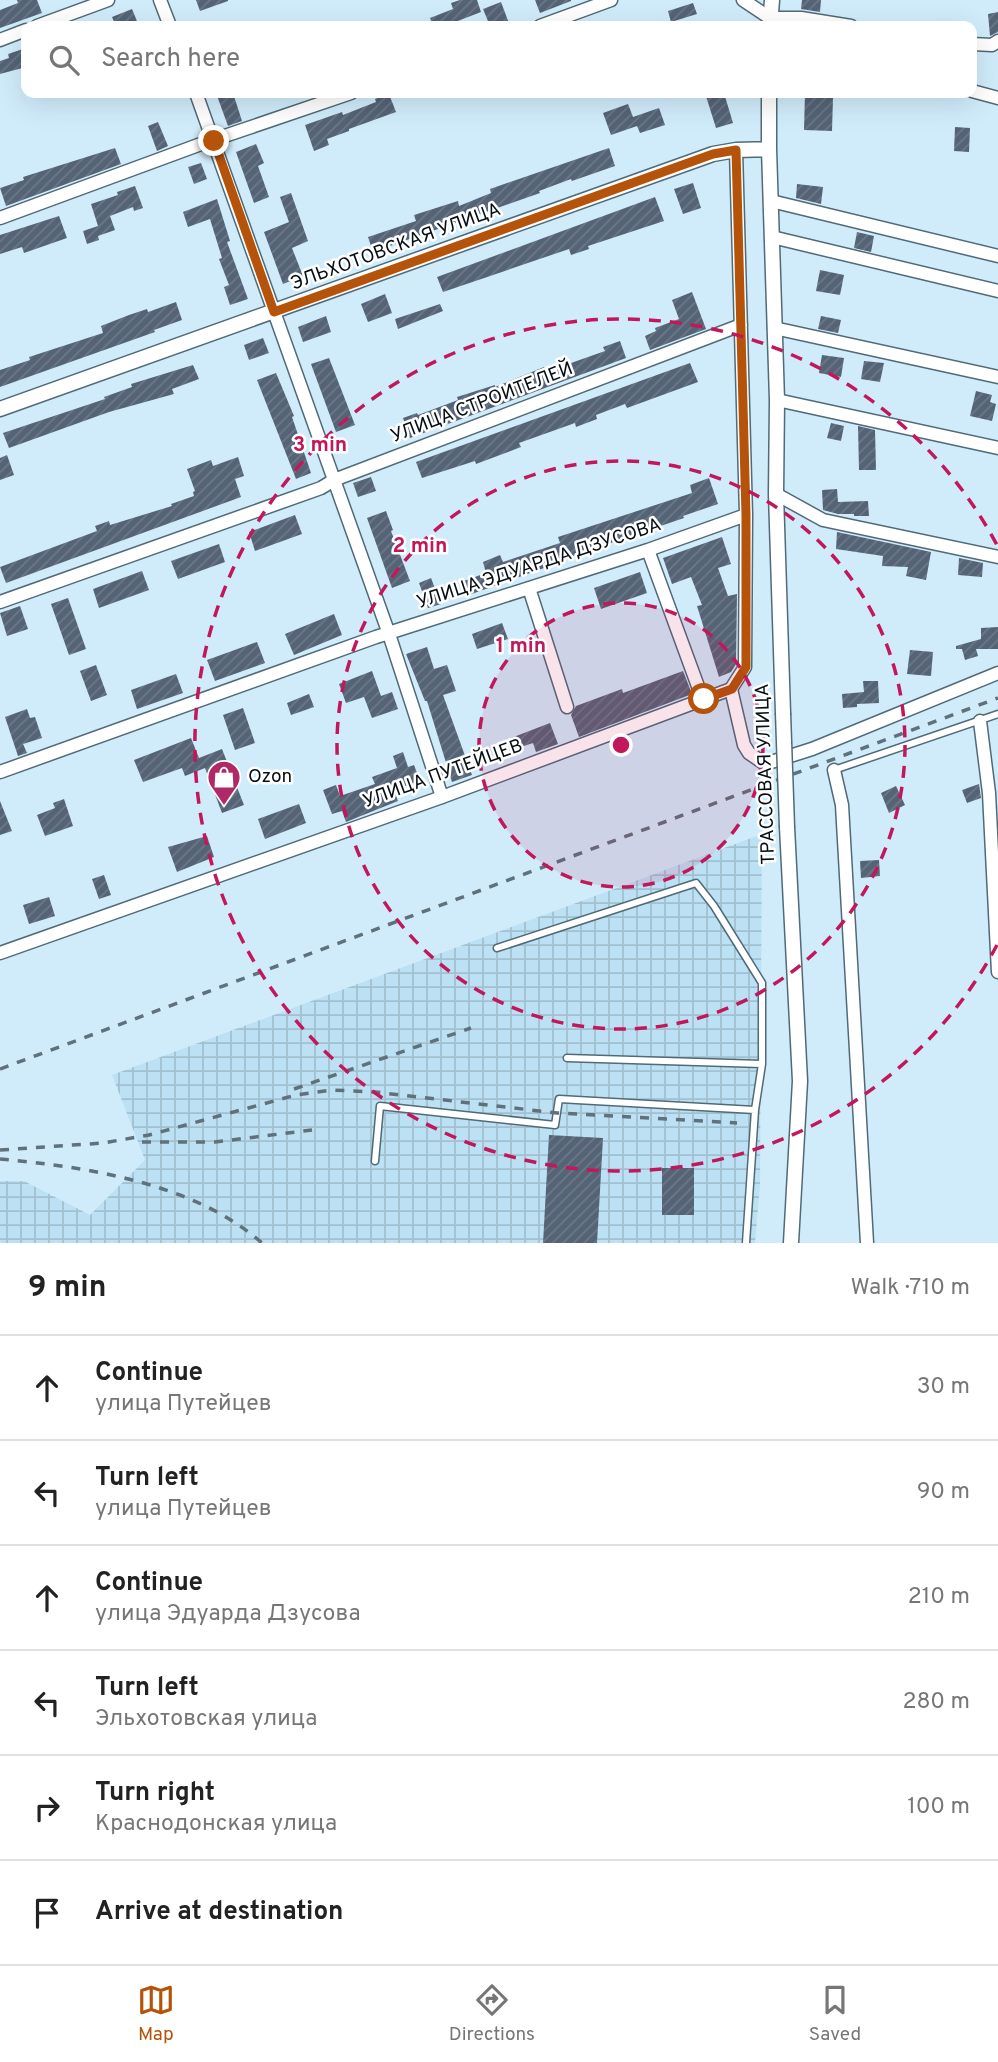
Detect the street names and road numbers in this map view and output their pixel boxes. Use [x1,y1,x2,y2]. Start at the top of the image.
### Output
street label: ЭЛЬХОТОВСКАЯ УЛИЦА [288,198,504,296]
street label: УЛИЦА СТРОИТЕЛЕЙ [387,356,577,449]
street label: УЛИЦА ЭДУАРДА ДЗУСОВА [414,513,664,615]
street label: ТРАССОВАЯ УЛИЦА [751,683,781,865]
street label: УЛИЦА ПУТЕЙЦЕВ [359,733,526,814]

